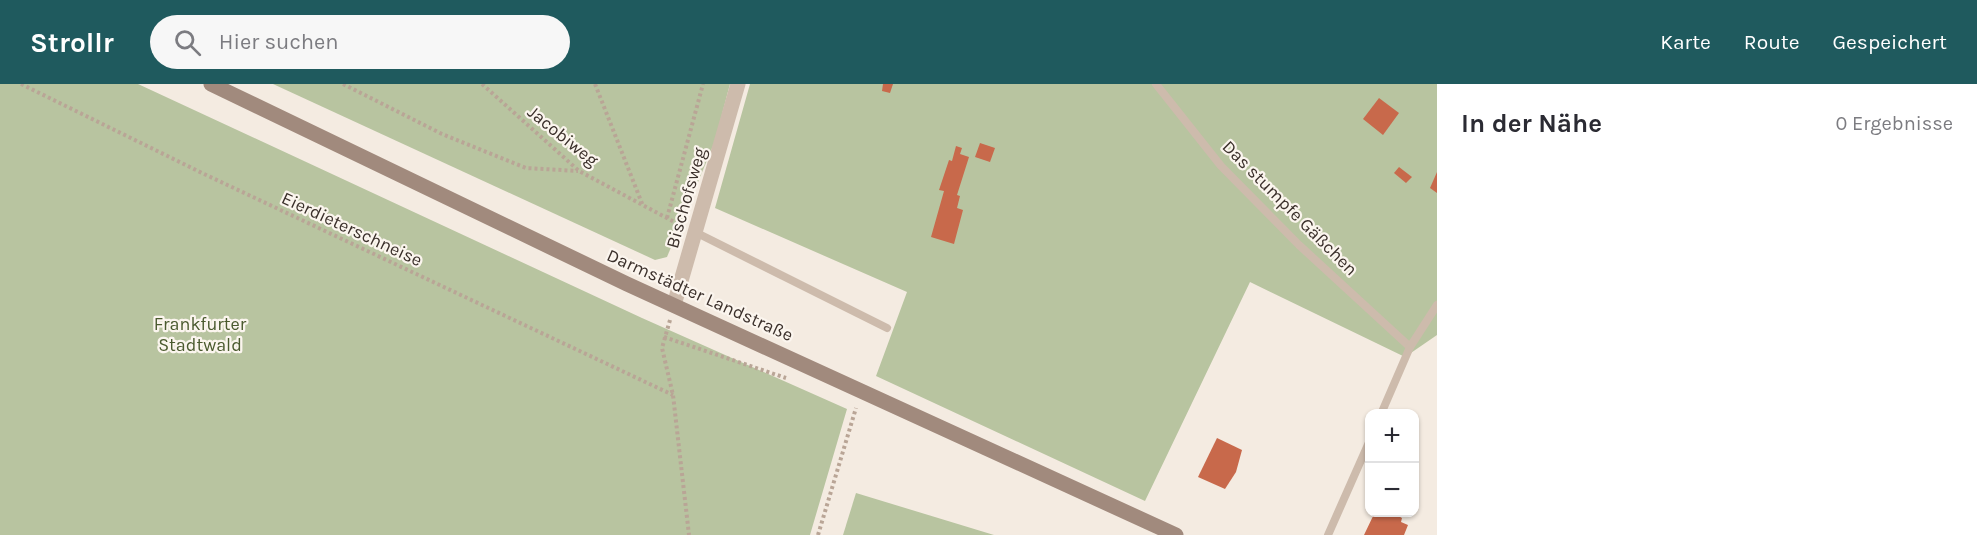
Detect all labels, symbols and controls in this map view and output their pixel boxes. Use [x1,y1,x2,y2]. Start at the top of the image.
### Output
search box [150,15,570,69]
text: Strollr [30,26,114,59]
icon: search [171,26,204,59]
text: Hier suchen [219,29,339,55]
text: Karte [1660,30,1711,54]
text: Route [1744,30,1800,54]
text: Gespeichert [1833,30,1947,54]
street label: Jacobiweg [523,101,603,171]
text: In der Nähe [1461,108,1602,139]
text: 0 Ergebnisse [1836,112,1953,135]
street label: Das stumpfe Gäßchen [1218,136,1362,280]
street label: Bischofsweg [661,145,711,251]
street label: Eierdieterschneise [278,187,426,271]
street label: Darmstädter Landstraße [603,244,797,346]
park label: Frankfurter Stadtwald [154,313,247,356]
map controls [1365,409,1419,517]
button: + [1365,409,1419,463]
button: − [1365,463,1419,517]

